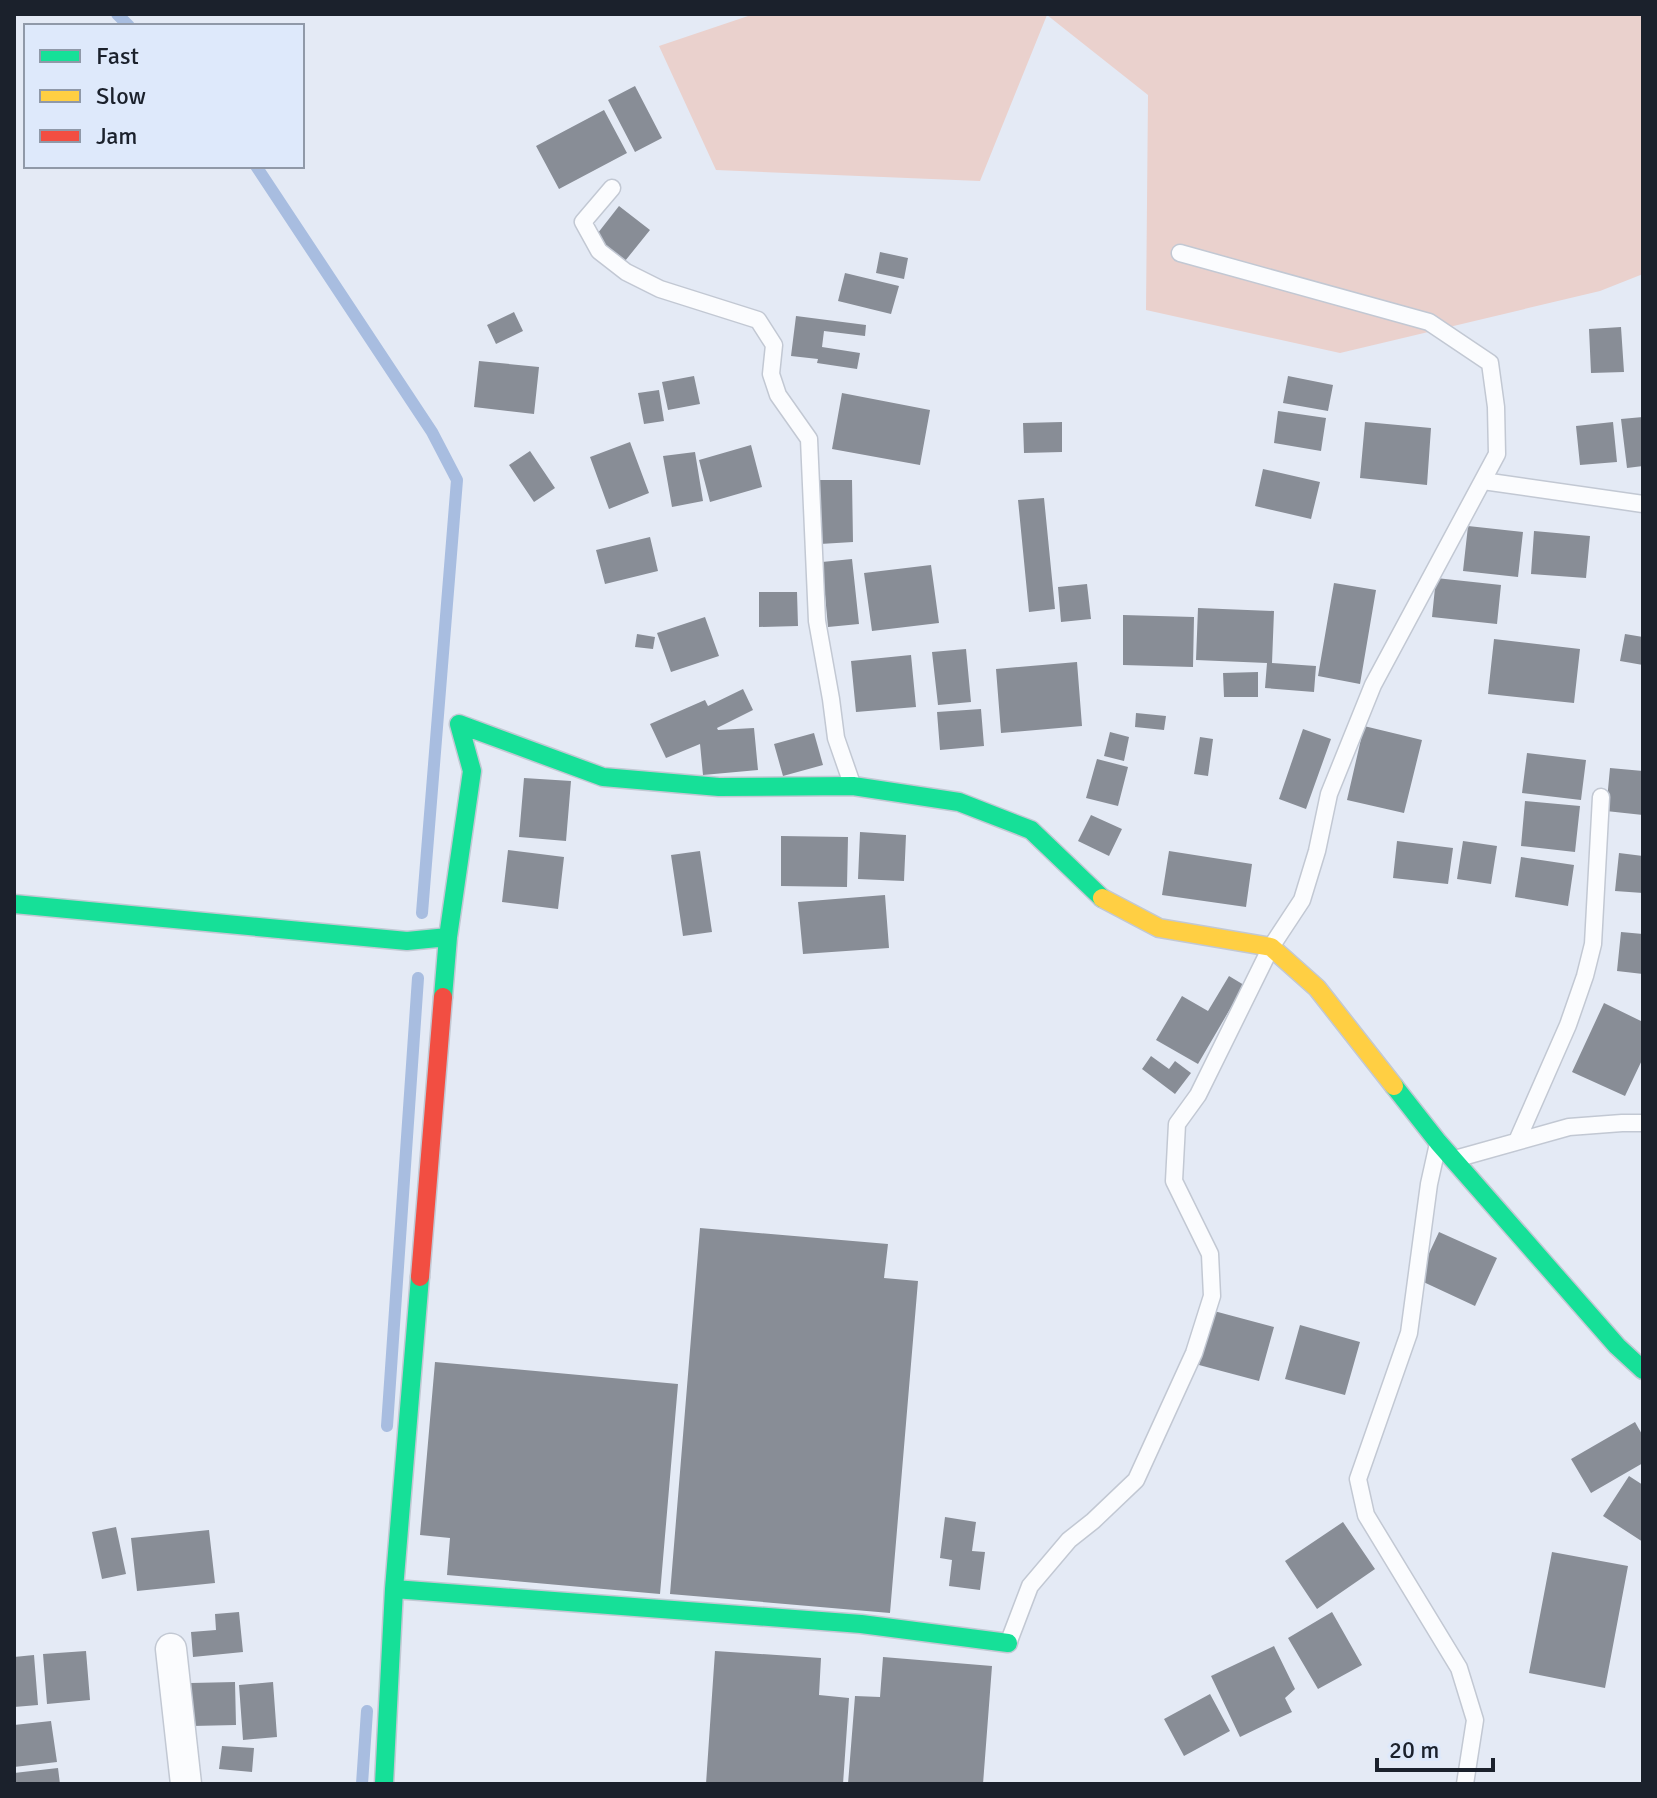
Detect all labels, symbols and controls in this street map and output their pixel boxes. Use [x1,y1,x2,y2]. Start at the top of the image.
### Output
legend [24,24,304,168]
text: Fast [96,41,139,71]
text: Slow [96,81,146,111]
text: Jam [96,121,137,151]
scale bar [1377,1722,1493,1772]
text: 20 m [1389,1735,1439,1765]

